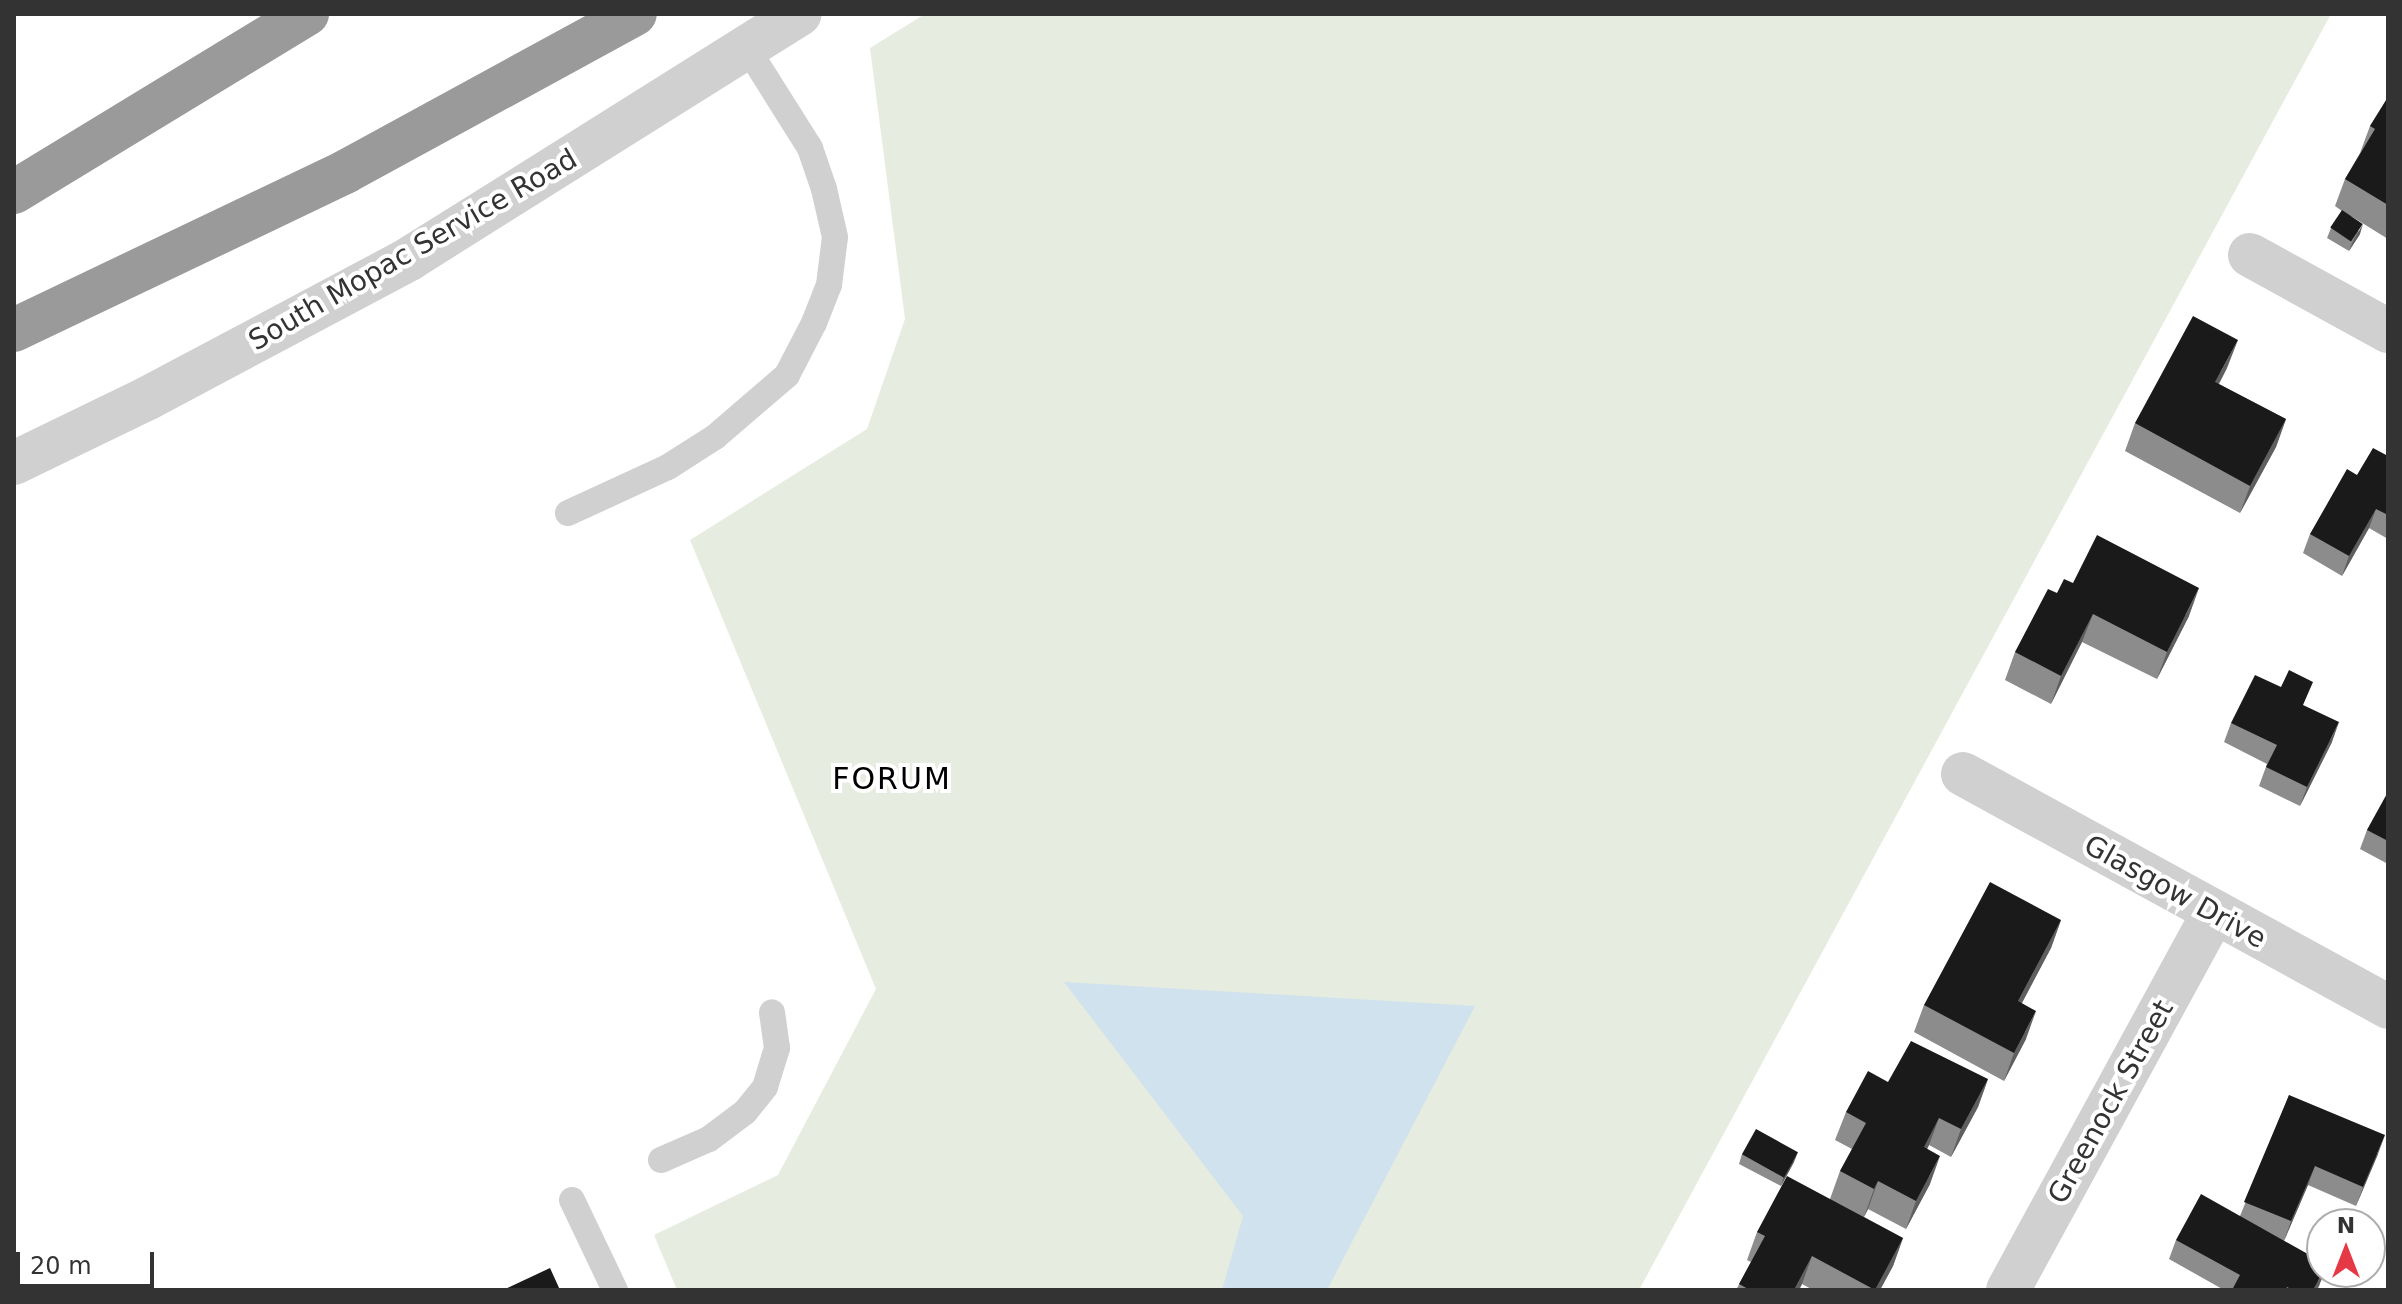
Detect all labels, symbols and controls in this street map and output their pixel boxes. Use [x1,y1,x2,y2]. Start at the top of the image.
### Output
street label: South Mopac Service Road [243,142,583,358]
district label: FORUM [832,761,952,797]
street label: Glasgow Drive [2078,828,2272,956]
street label: Greenock Street [2041,994,2181,1210]
north arrow [2306,1208,2386,1288]
text: N [2337,1213,2355,1238]
scale bar [20,1236,158,1286]
text: 20 m [30,1252,92,1280]

